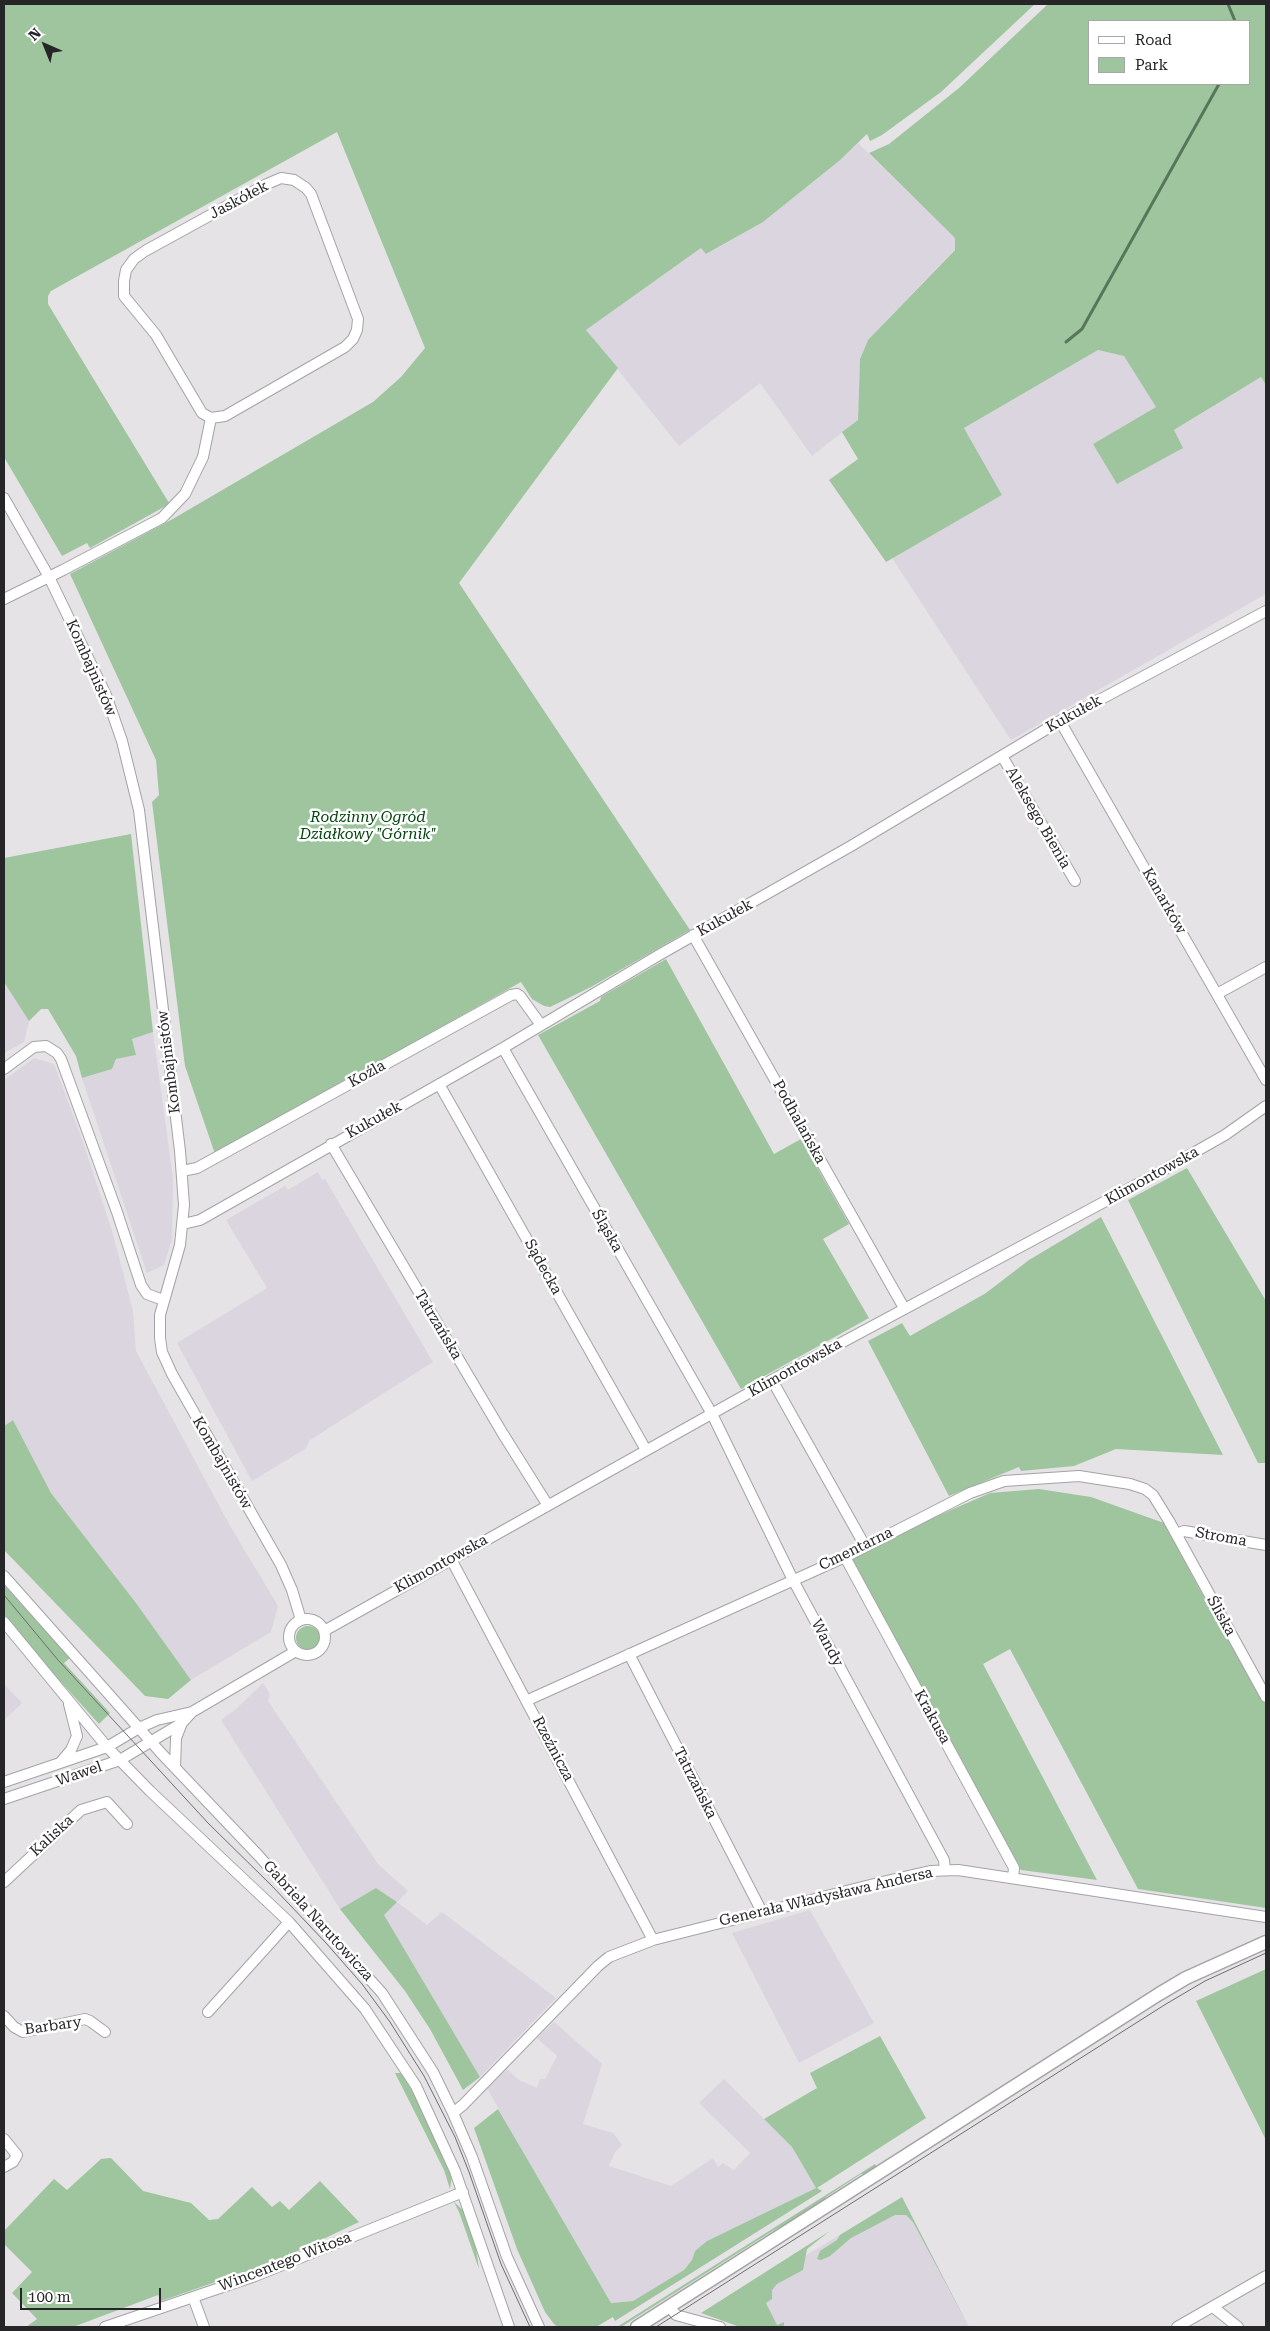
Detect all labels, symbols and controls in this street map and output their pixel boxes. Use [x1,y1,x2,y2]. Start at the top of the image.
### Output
north arrow [20,20,70,70]
legend [1088,20,1250,85]
text: N [25,25,44,44]
text: Road [1135,31,1172,49]
text: Park [1135,56,1168,74]
street label: Jaskółek [207,177,271,223]
street label: Kombajnistów [62,617,120,719]
street label: Kukułek [1043,691,1105,737]
street label: Aleksego Bienia [1002,764,1074,872]
park label: Rodzinny Ogród Działkowy "Górnik" [300,809,436,844]
street label: Kanarków [1138,865,1190,937]
street label: Kukułek [694,895,756,941]
street label: Kombajnistów [154,1009,184,1115]
street label: Koźla [345,1057,389,1091]
street label: Podhalańska [769,1077,829,1167]
street label: Kukułek [343,1097,405,1143]
street label: Klimontowska [1102,1143,1202,1209]
street label: Śląska [588,1206,626,1256]
street label: Sądecka [520,1236,566,1298]
street label: Tatrzańska [410,1287,466,1363]
street label: Klimontowska [745,1335,845,1401]
street label: Kombajnistów [188,1414,256,1512]
street label: Cmentarna [816,1523,896,1575]
street label: Stroma [1194,1524,1248,1550]
street label: Klimontowska [391,1531,491,1597]
street label: Śliska [1203,1593,1239,1639]
street label: Wandy [807,1616,847,1670]
street label: Krakusa [910,1687,954,1747]
street label: Rzeźnicza [528,1714,578,1784]
street label: Tatrzańska [669,1744,721,1822]
street label: Wawel [54,1758,104,1790]
street label: Kaliska [27,1811,77,1861]
street label: Gabriela Narutowicza [259,1857,377,1985]
street label: Generała Władysława Andersa [717,1864,935,1930]
street label: Barbary [23,2013,83,2039]
street label: Wincentego Witosa [216,2228,354,2296]
scale bar [22,2278,164,2310]
text: 100 m [28,2288,71,2306]

